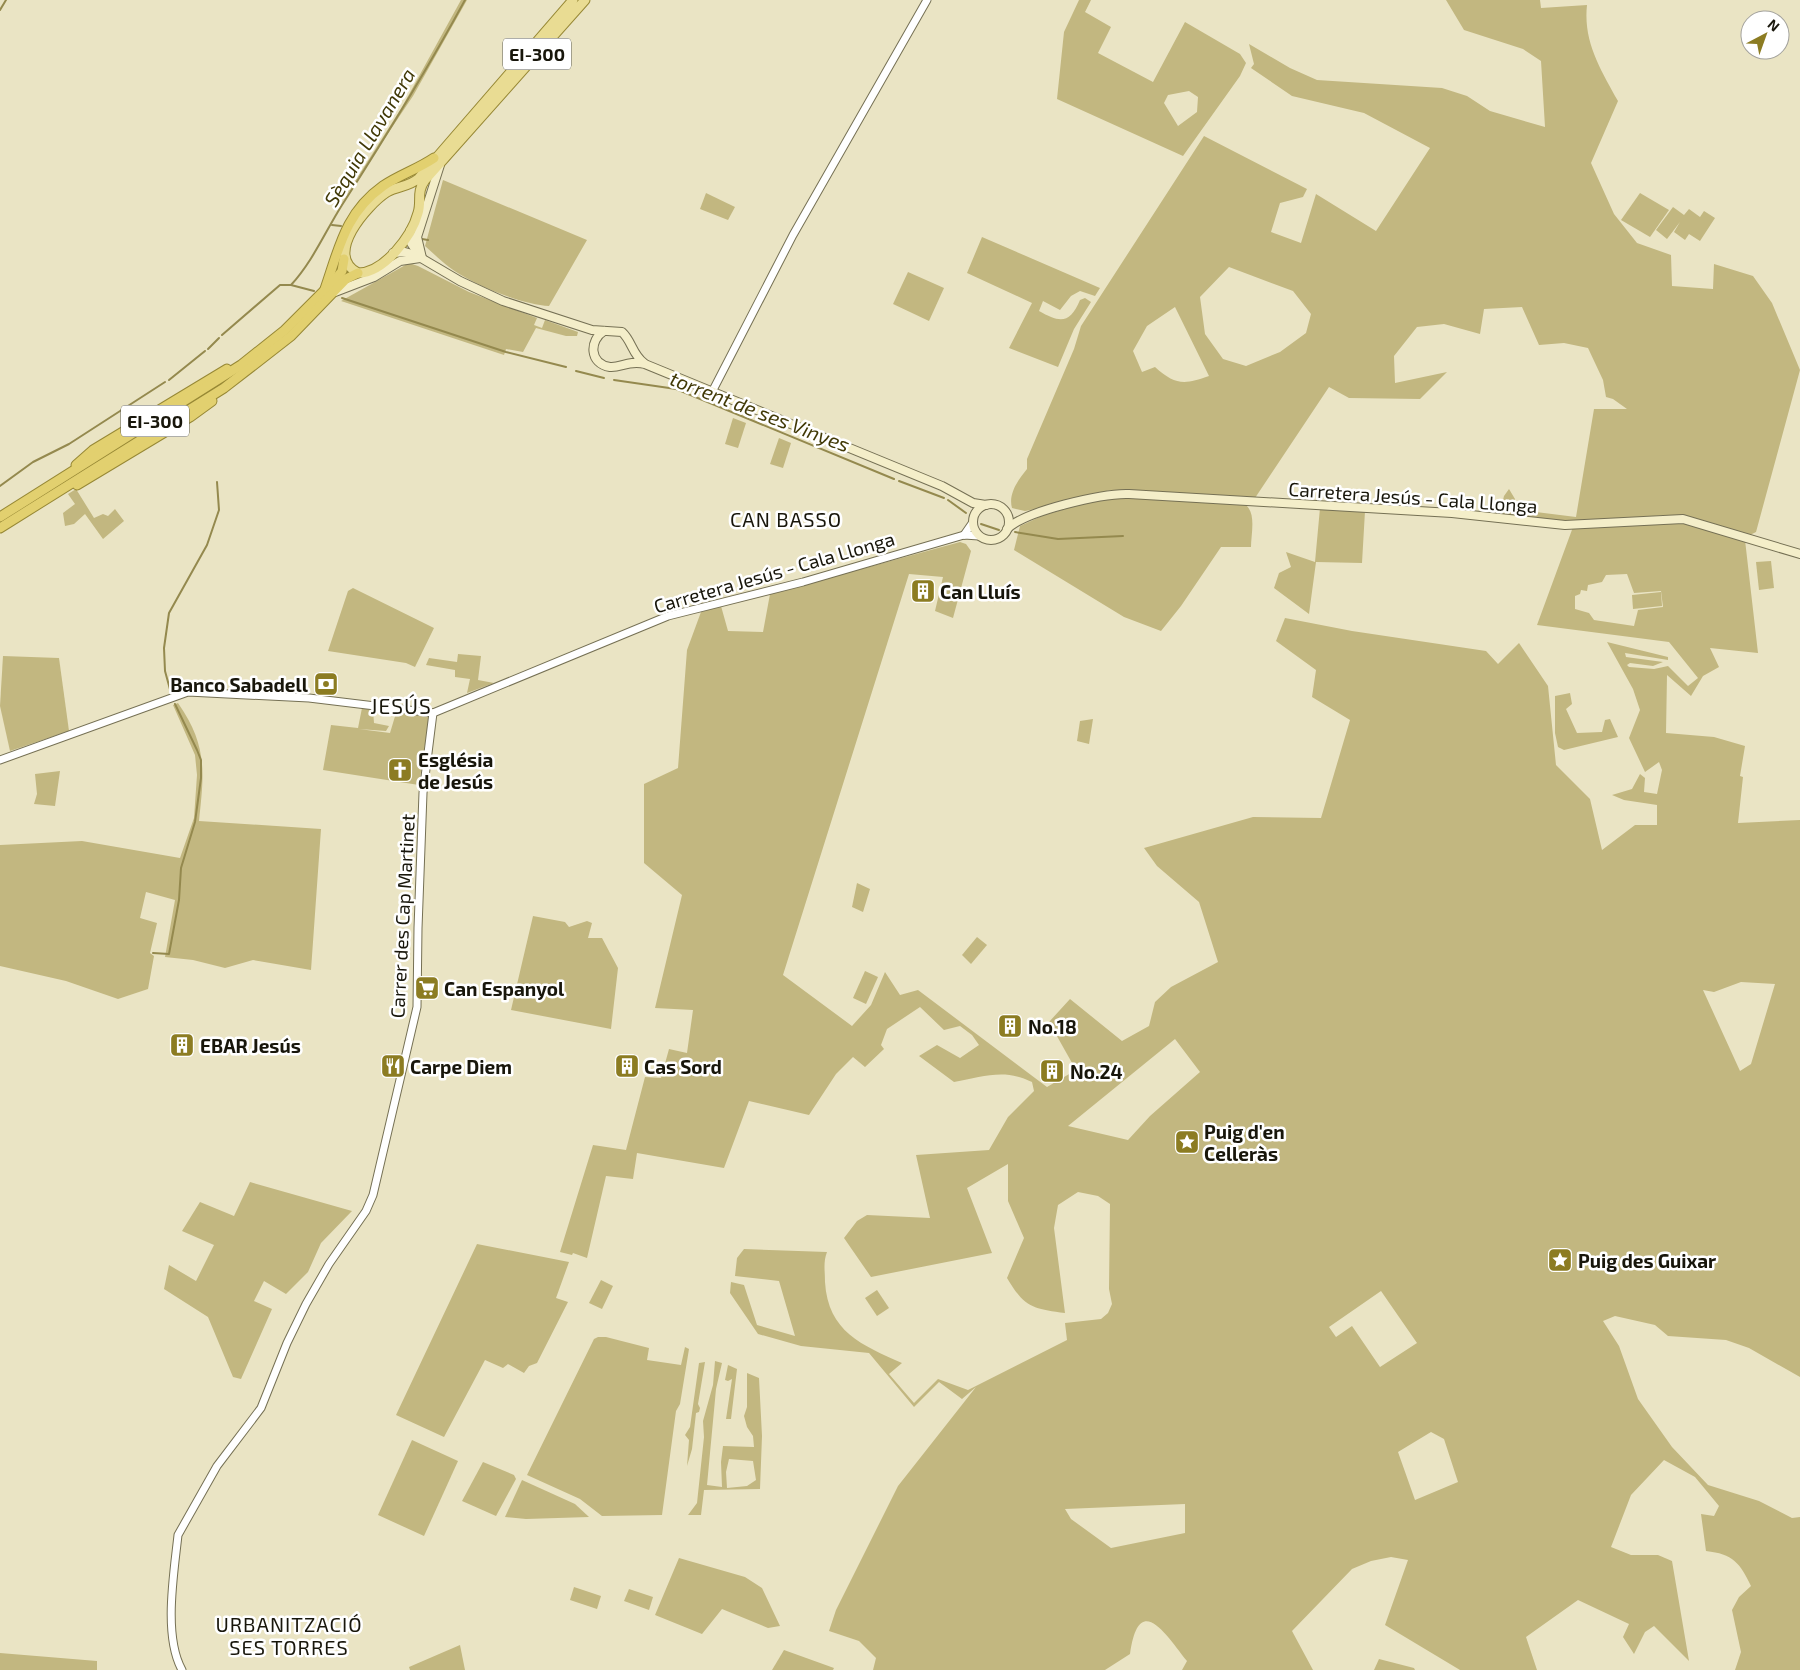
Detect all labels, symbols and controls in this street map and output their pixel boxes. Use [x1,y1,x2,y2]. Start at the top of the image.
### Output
north arrow [1740,10,1790,60]
text: N [1764,15,1783,35]
road number: EI-300 [503,39,571,70]
water label: Sèquia Llavanera [318,64,420,210]
water label: torrent de ses Vinyes [666,366,853,457]
road number: EI-300 [121,406,189,436]
street label: Carretera Jesús - Cala Llonga [1288,477,1538,517]
district label: CAN BASSO [730,507,842,531]
street label: Carretera Jesús - Cala Llonga [651,527,897,617]
building icon: Can Lluís [910,578,936,604]
place label: Can Lluís [940,580,1021,603]
bank icon: Banco Sabadell [313,671,339,697]
place label: Banco Sabadell [170,673,309,696]
district label: JESÚS [370,693,432,718]
place label: Església de Jesús [418,748,493,793]
church icon: Església de Jesús [387,757,413,783]
street label: Carrer des Cap Martinet [385,813,419,1019]
supermarket icon: Can Espanyol [414,975,440,1001]
place label: Can Espanyol [444,977,565,1001]
building icon: No.18 [997,1013,1023,1039]
place label: No.18 [1028,1015,1077,1038]
building icon: EBAR Jesús [169,1032,195,1058]
place label: EBAR Jesús [200,1034,301,1057]
restaurant icon: Carpe Diem [380,1053,406,1079]
building icon: Cas Sord [614,1053,640,1079]
place label: Carpe Diem [410,1055,512,1078]
place label: Cas Sord [644,1055,722,1078]
building icon: No.24 [1039,1058,1065,1084]
place label: No.24 [1070,1060,1123,1083]
place label: Puig d'en Celleràs [1204,1120,1285,1165]
place icon: Puig d'en Celleràs [1174,1129,1200,1155]
place icon: Puig des Guixar [1547,1247,1573,1273]
place label: Puig des Guixar [1578,1249,1716,1272]
district label: URBANITZACIÓ SES TORRES [215,1612,363,1659]

